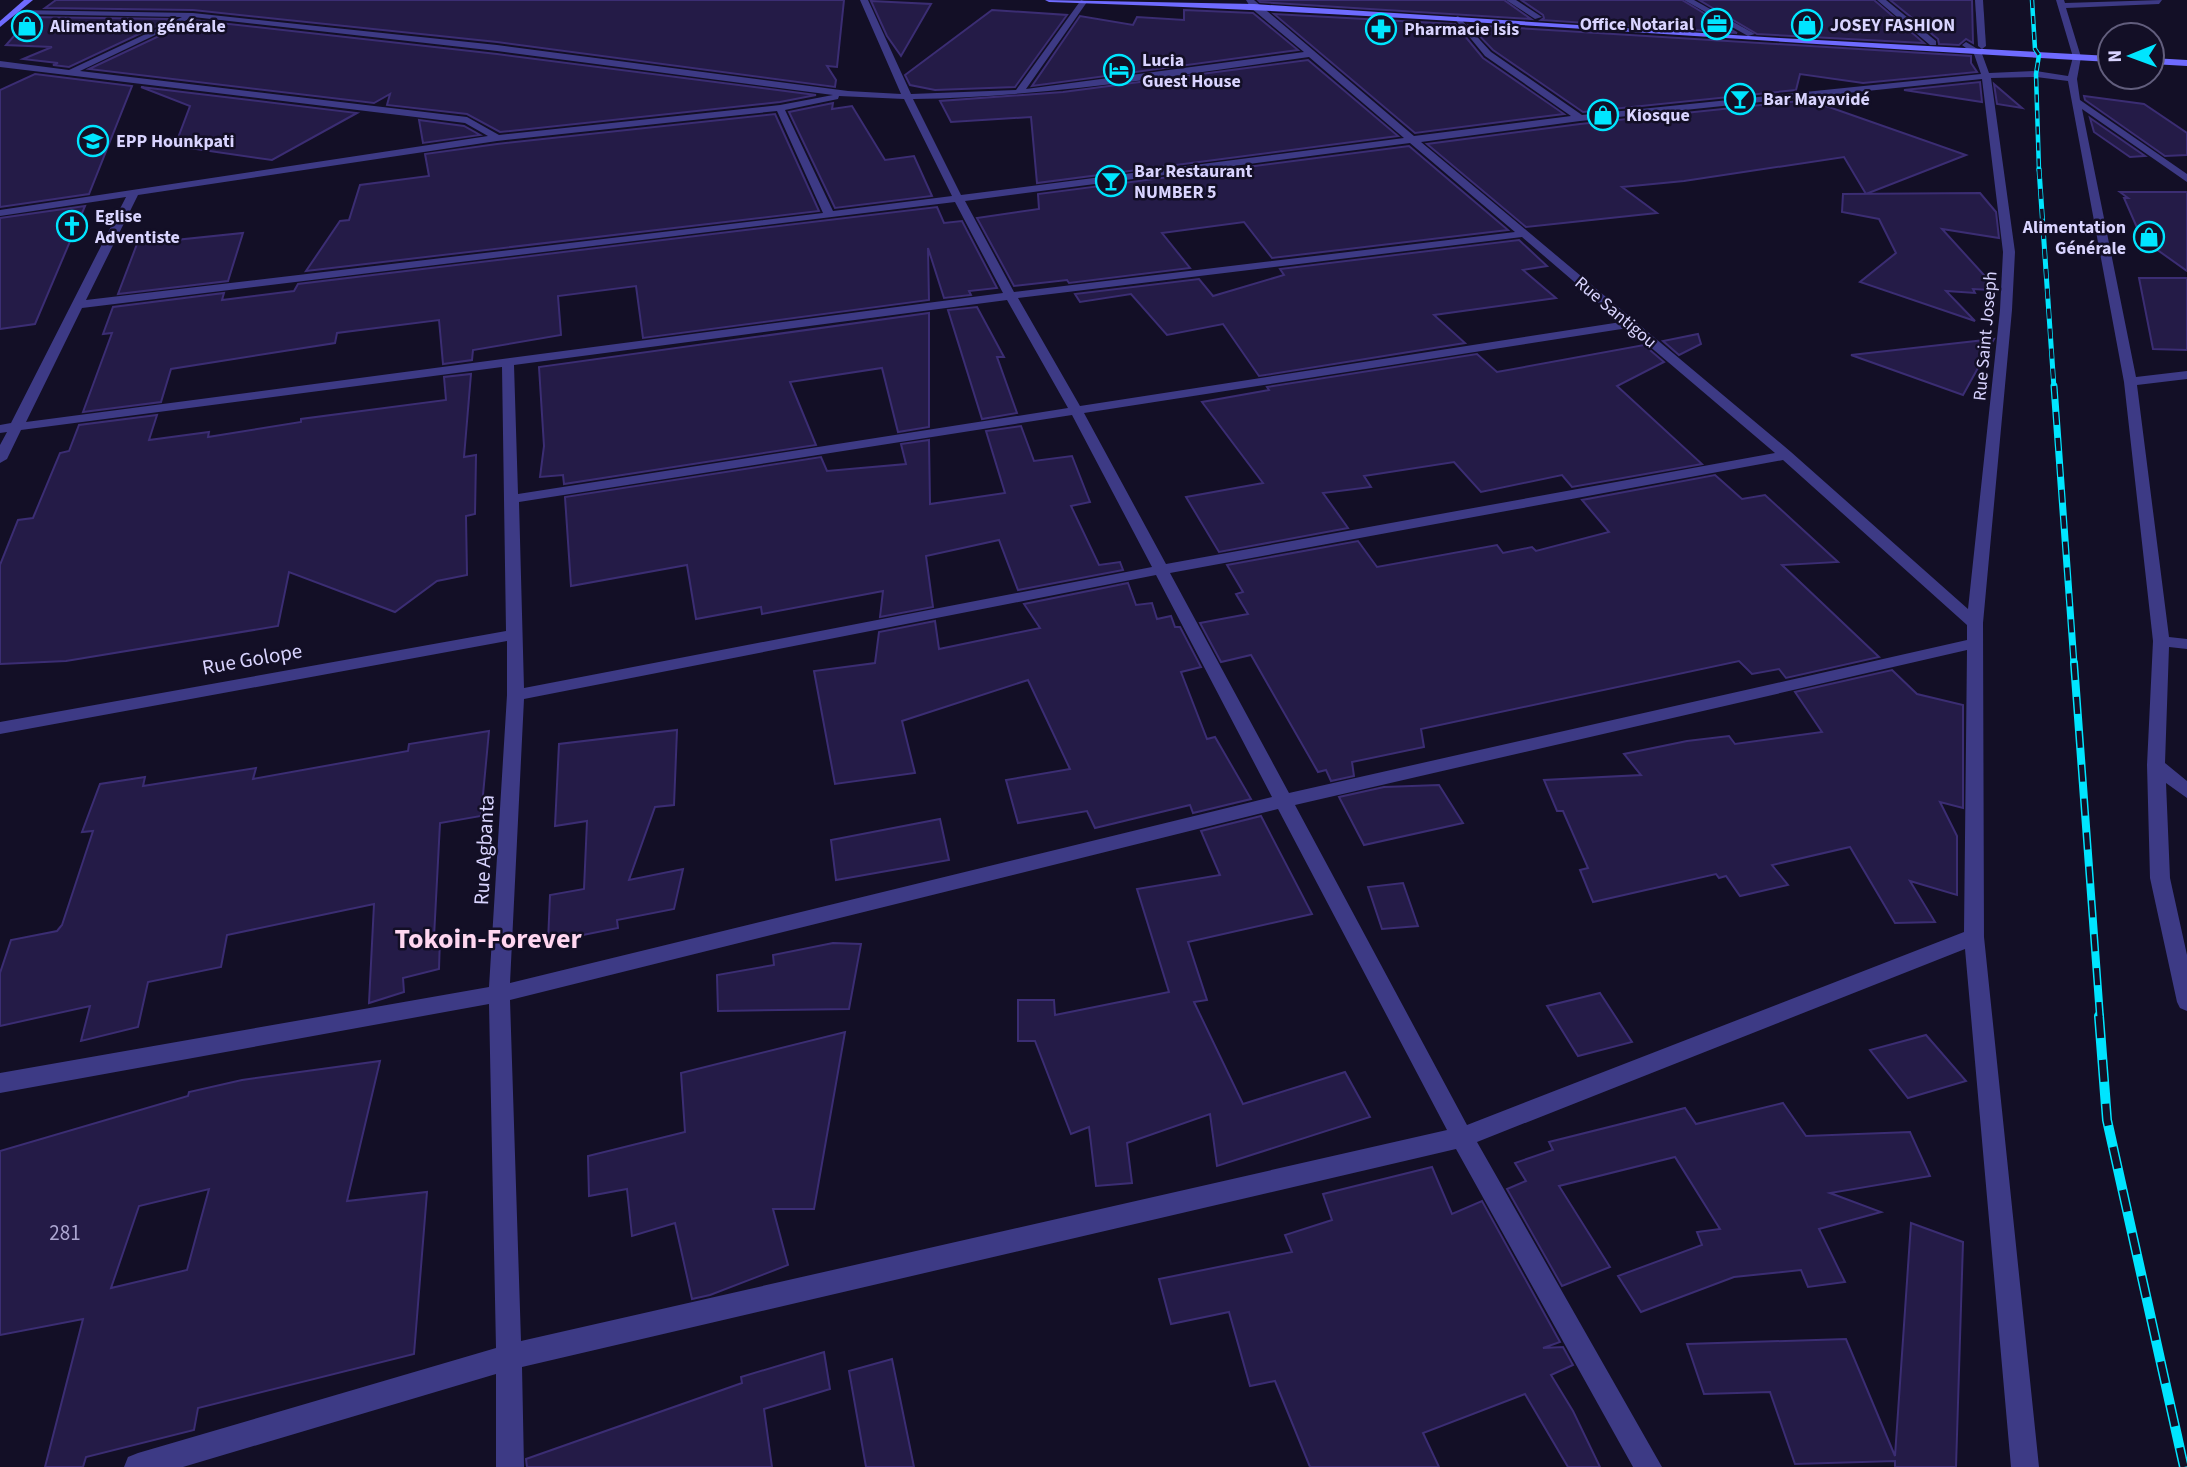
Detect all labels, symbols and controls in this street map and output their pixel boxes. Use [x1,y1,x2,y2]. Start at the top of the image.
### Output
office icon: Office Notarial [1700,7,1734,41]
shop icon: JOSEY FASHION [1790,8,1824,42]
shop icon: Alimentation générale [10,9,44,43]
pharmacy icon: Pharmacie Isis [1364,12,1398,46]
place label: Office Notarial [1580,12,1694,37]
place label: JOSEY FASHION [1830,13,1955,38]
place label: Alimentation générale [49,14,226,39]
place label: Pharmacie Isis [1404,17,1519,42]
north arrow [2096,21,2166,91]
place label: Lucia Guest House [1142,48,1241,94]
text: N [2102,50,2129,63]
hotel icon: Lucia Guest House [1102,53,1136,87]
bar icon: Bar Mayavidé [1723,82,1757,116]
place label: Bar Mayavidé [1763,87,1870,112]
shop icon: Kiosque [1586,98,1620,132]
place label: Kiosque [1626,103,1690,128]
school or university icon: EPP Hounkpati [76,124,110,158]
place label: EPP Hounkpati [116,129,235,154]
place label: Bar Restaurant NUMBER 5 [1134,159,1253,205]
bar icon: Bar Restaurant NUMBER 5 [1094,164,1128,198]
place label: Eglise Adventiste [94,204,180,250]
church icon: Eglise Adventiste [55,209,89,243]
place label: Alimentation Générale [2022,215,2126,261]
shop icon: Alimentation Générale [2132,220,2166,254]
street label: Rue Saint Joseph [1967,270,2004,402]
street label: Rue Santigou [1569,271,1662,354]
street label: Rue Golope [200,635,304,683]
street label: Rue Agbanta [466,794,502,906]
district label: Tokoin-Forever [394,919,582,959]
house number: 281 [49,1218,81,1248]

